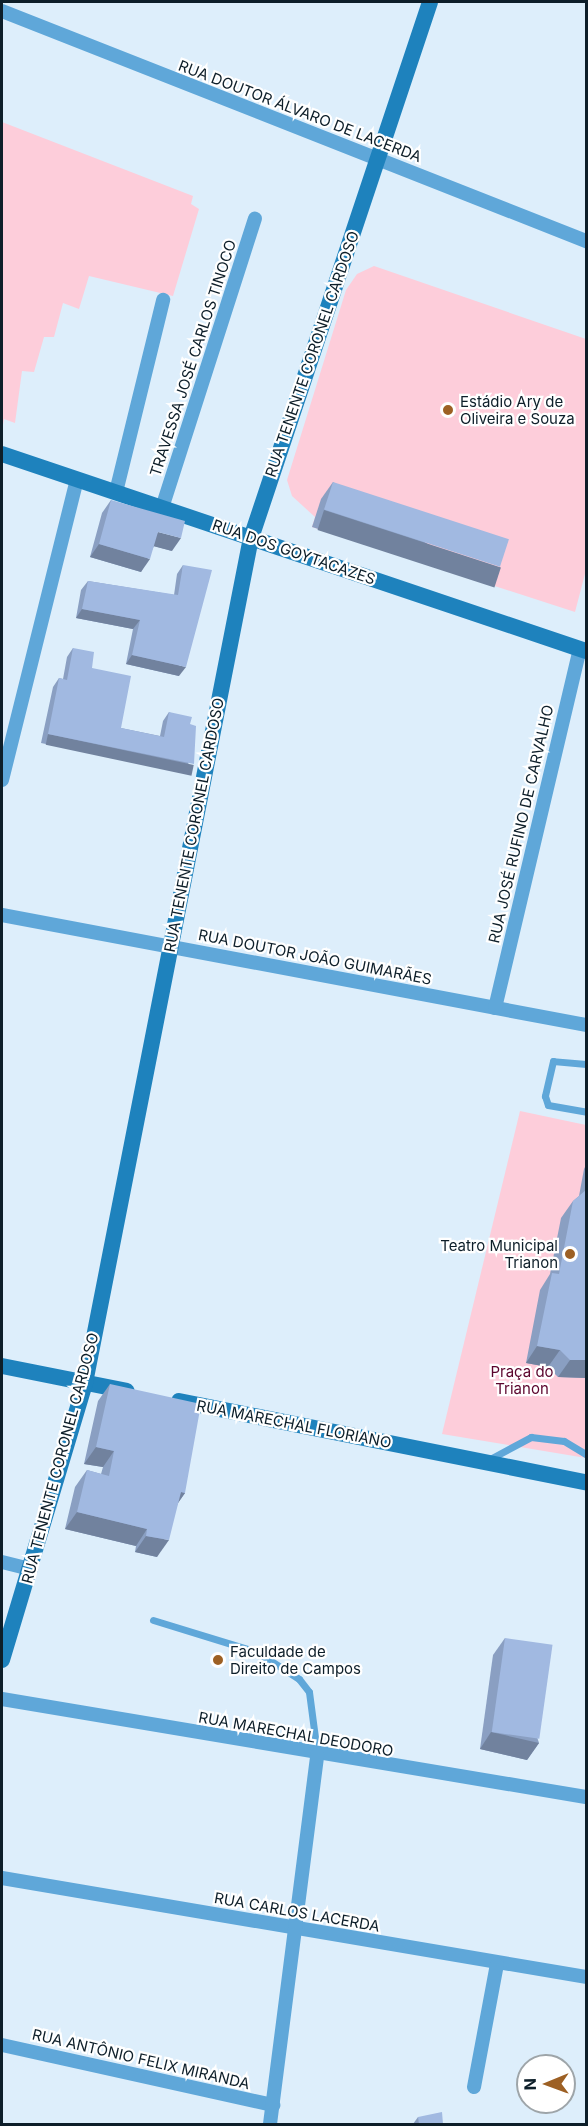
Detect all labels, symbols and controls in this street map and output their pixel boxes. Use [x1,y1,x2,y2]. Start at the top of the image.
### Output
street label: RUA DOUTOR ÁLVARO DE LACERDA [176,56,424,166]
street label: RUA TENENTE CORONEL CARDOSO [261,229,363,479]
street label: TRAVESSA JOSÉ CARLOS TINOCO [146,237,240,479]
place label: Estádio Ary de Oliveira e Souza [460,392,575,427]
marker: Estádio Ary de Oliveira e Souza [441,403,455,417]
street label: RUA DOS GOYTACAZES [210,516,378,588]
street label: RUA TENENTE CORONEL CARDOSO [160,696,228,954]
street label: RUA JOSÉ RUFINO DE CARVALHO [485,703,557,945]
street label: RUA DOUTOR JOÃO GUIMARÃES [197,926,433,988]
place label: Teatro Municipal Trianon [440,1236,558,1271]
marker: Teatro Municipal Trianon [563,1247,577,1261]
street label: RUA TENENTE CORONEL CARDOSO [18,1331,102,1585]
park label: Praça do Trianon [490,1362,554,1397]
street label: RUA MARECHAL FLORIANO [195,1396,393,1452]
place label: Faculdade de Direito de Campos [230,1642,361,1677]
marker: Faculdade de Direito de Campos [211,1653,225,1667]
street label: RUA MARECHAL DEODORO [197,1708,395,1760]
street label: RUA CARLOS LACERDA [213,1889,381,1935]
street label: RUA ANTÔNIO FELIX MIRANDA [30,2025,252,2093]
north arrow [516,2054,576,2114]
text: N [520,2078,540,2091]

